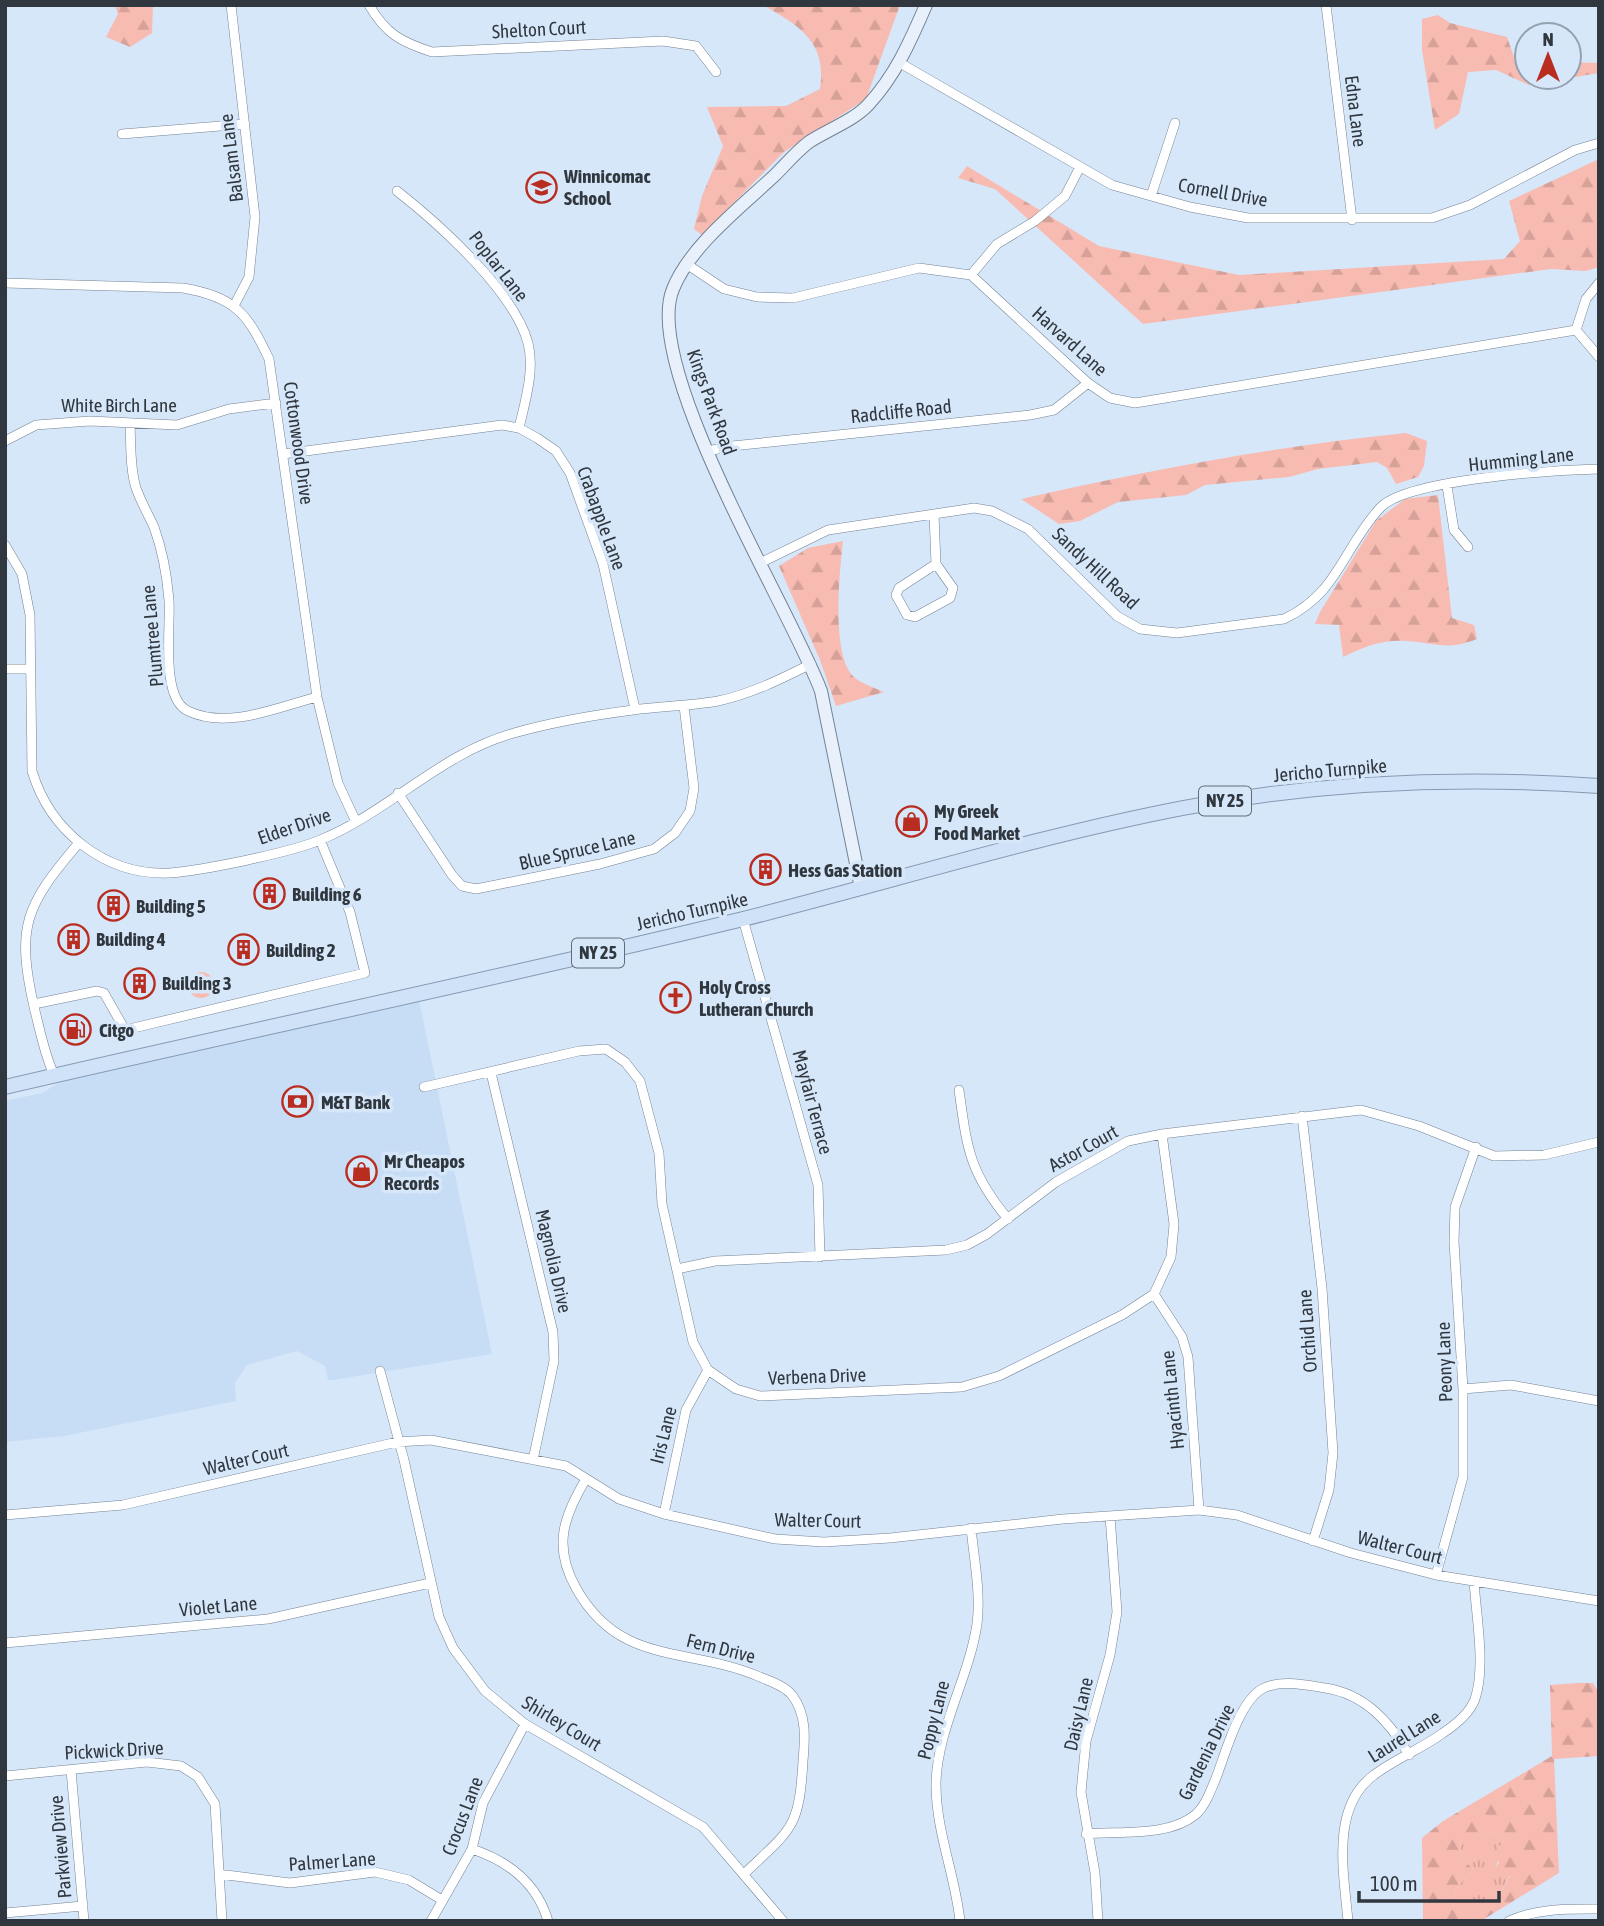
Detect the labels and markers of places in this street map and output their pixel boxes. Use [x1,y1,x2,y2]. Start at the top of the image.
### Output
place label: Winnicomac School [563,165,650,209]
school or university icon: Winnicomac School [524,170,558,204]
place label: My Greek Food Market [934,800,1021,844]
shop icon: My Greek Food Market [894,805,928,839]
building icon: Hess Gas Station [748,853,782,887]
place label: Hess Gas Station [788,859,902,881]
building icon: Building 6 [252,877,286,911]
place label: Building 6 [292,883,362,905]
building icon: Building 5 [96,889,130,923]
place label: Building 5 [136,895,206,917]
building icon: Building 4 [56,922,90,956]
place label: Building 4 [96,928,166,950]
building icon: Building 2 [226,933,260,967]
place label: Building 2 [266,939,336,961]
building icon: Building 3 [122,966,156,1000]
place label: Building 3 [162,972,232,994]
place label: Holy Cross Lutheran Church [699,976,814,1020]
church icon: Holy Cross Lutheran Church [659,981,693,1015]
fuel station icon: Citgo [59,1013,93,1047]
place label: Citgo [99,1019,134,1041]
bank icon: M&T Bank [281,1085,315,1119]
place label: M&T Bank [321,1091,391,1113]
place label: Mr Cheapos Records [384,1150,465,1194]
shop icon: Mr Cheapos Records [344,1155,378,1189]

